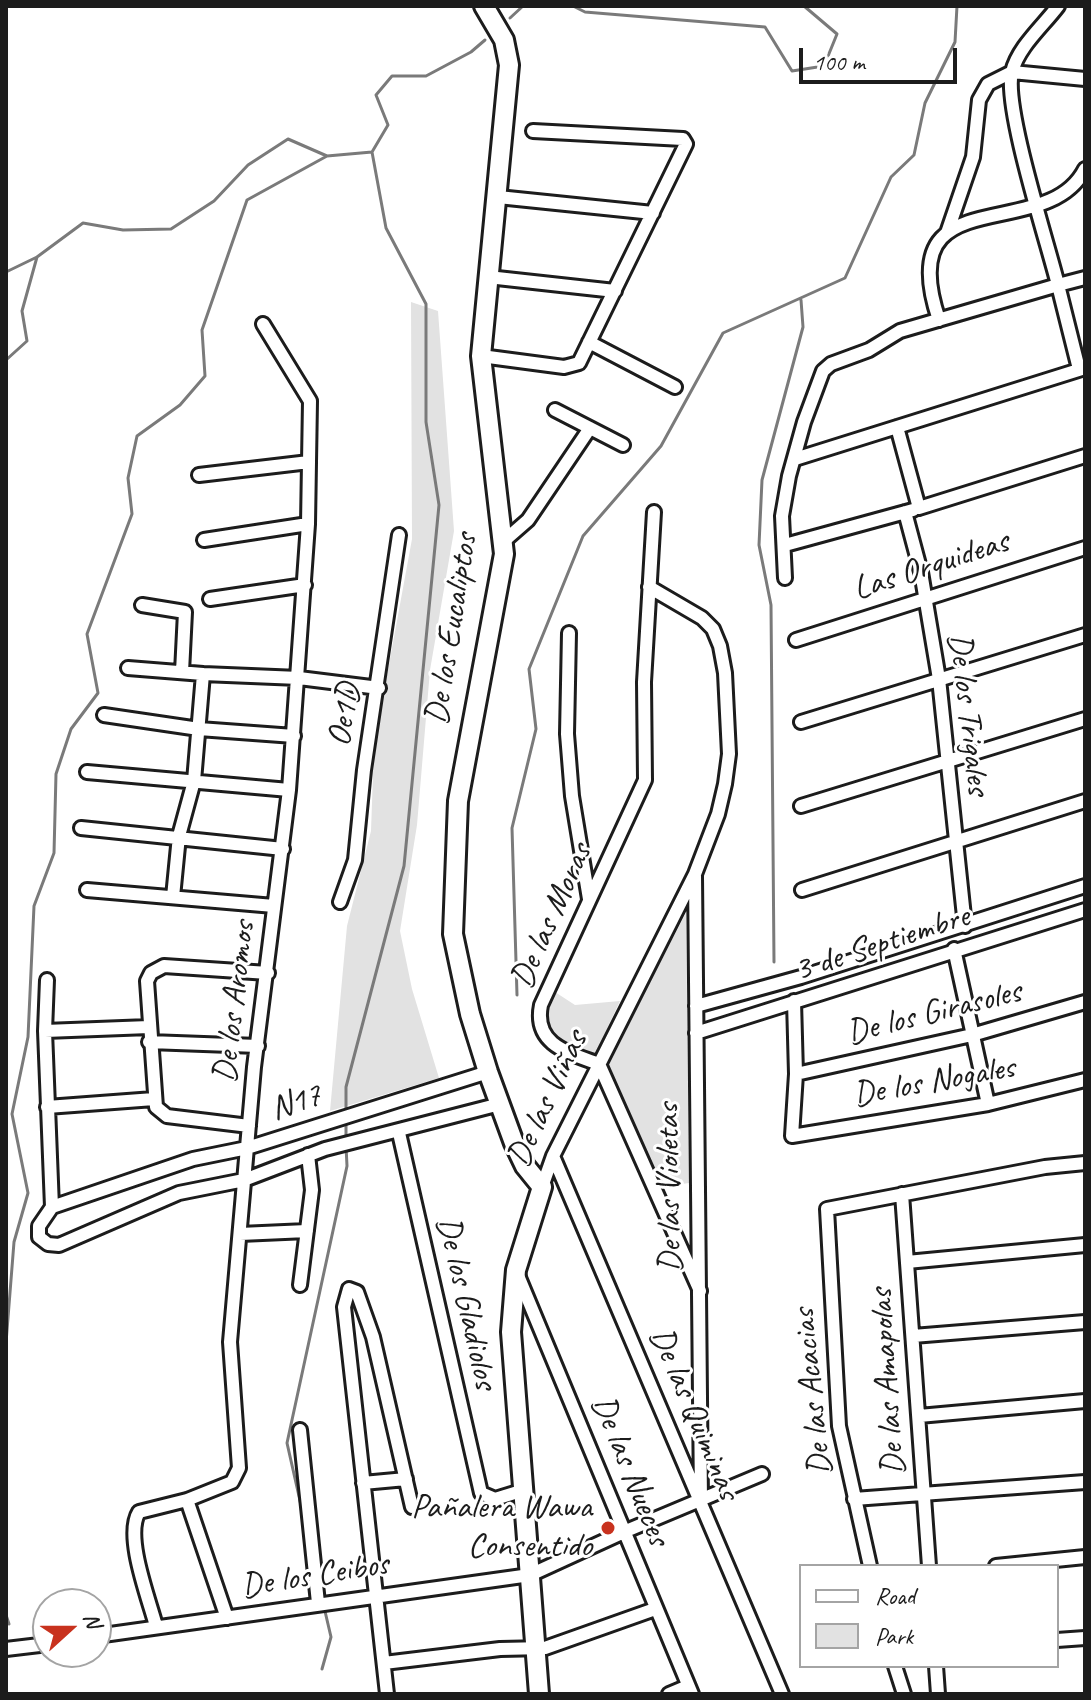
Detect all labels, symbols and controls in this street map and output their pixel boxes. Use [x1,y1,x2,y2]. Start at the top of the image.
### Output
scale bar [803,32,961,82]
text: 100 m [813,47,865,77]
street label: Las Orquideas [848,522,1014,610]
street label: De los Eucaliptos [417,531,487,727]
street label: De los Trigales [938,631,998,797]
street label: Oe1D [319,681,371,749]
street label: De las Moras [502,838,602,994]
street label: 3 de Septiembre [789,897,975,991]
street label: De los Aromos [205,919,265,1085]
street label: De los Girasoles [843,972,1025,1054]
street label: De las Viñas [499,1025,597,1173]
street label: De los Nogales [850,1048,1018,1116]
street label: N17 [265,1076,327,1130]
street label: De las Violetas [648,1103,692,1273]
street label: De los Gladiolos [426,1213,506,1393]
street label: De las Amapolas [861,1287,915,1477]
street label: De las Acacias [784,1307,842,1477]
street label: De las Quiminas [639,1322,749,1506]
street label: De las Nueces [581,1390,679,1552]
place label: Pañalera Wawa Consentido [411,1488,592,1568]
marker: Pañalera Wawa Consentido [599,1519,617,1537]
street label: De los Ceibos [238,1544,392,1608]
legend [799,1564,1059,1668]
text: Road [875,1581,915,1611]
north arrow [32,1588,112,1668]
text: N [77,1609,108,1631]
text: Park [875,1621,913,1651]

